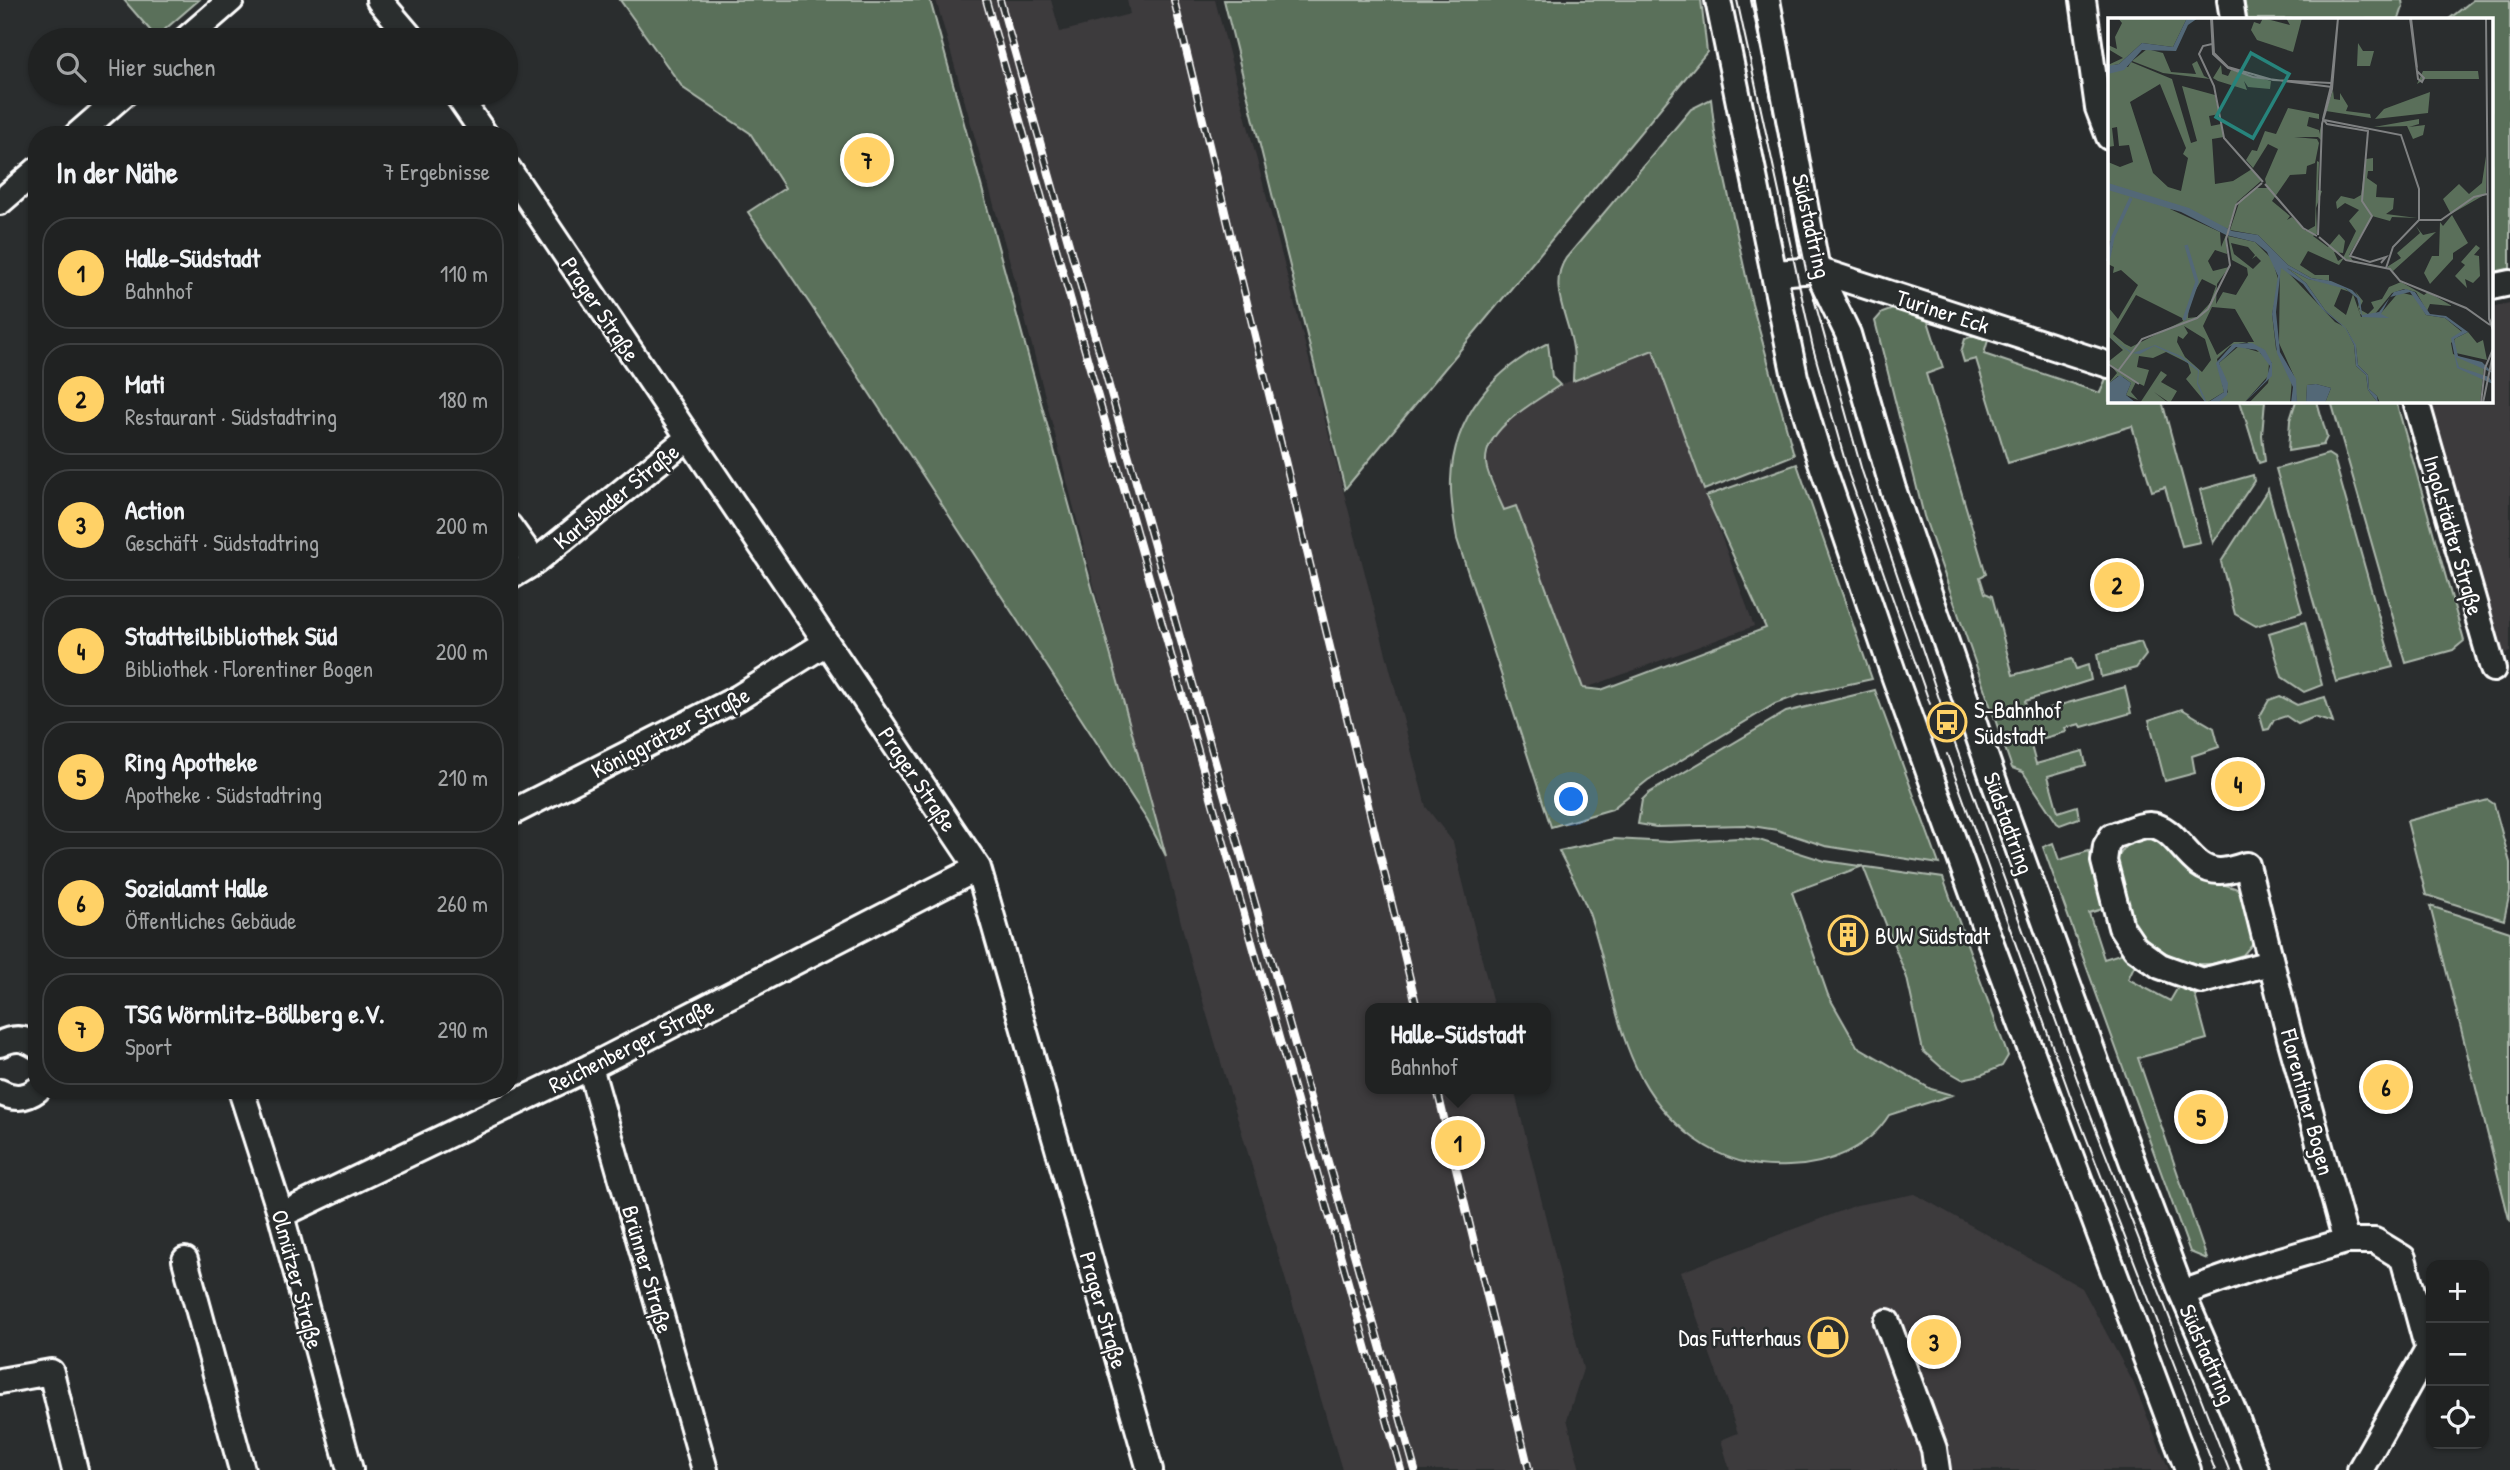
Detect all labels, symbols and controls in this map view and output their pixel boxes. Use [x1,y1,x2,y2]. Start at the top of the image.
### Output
inset map [2108,18,2492,402]
search box [28,28,518,105]
icon: search [52,48,90,86]
text: Hier suchen [108,49,216,84]
pin: 7 [844,134,890,186]
text: In der Nähe [56,152,178,192]
text: 7 Ergebnisse [383,156,490,187]
street label: Südstadtring [1785,171,1839,281]
text: Halle-Südstadt [125,240,260,275]
street label: Prager Straße [555,251,647,367]
text: 1 [77,258,85,289]
text: 110 m [440,258,488,289]
text: Bahnhof [125,275,193,306]
street label: Turiner Eck [1892,281,1994,341]
text: Mati [125,366,165,401]
text: 2 [76,384,86,415]
text: 180 m [438,384,488,415]
text: Restaurant · Südstadtring [125,401,337,432]
street label: Karlsbader Straße [547,436,685,556]
street label: Ingolstädter Straße [2416,451,2492,619]
text: Action [125,492,185,527]
text: 3 [76,510,86,541]
text: 200 m [436,510,488,541]
text: Geschäft · Südstadtring [125,527,319,558]
pin: 2 [2094,559,2140,611]
text: Stadtteilbibliothek Süd [125,618,337,653]
text: 4 [77,636,85,667]
text: 200 m [436,636,488,667]
text: Bibliothek · Florentiner Bogen [125,653,373,684]
street label: Königgrätzer Straße [585,679,755,785]
place label: S-Bahnhof Südstadt [1974,694,2063,751]
bus stop icon: S-Bahnhof Südstadt [1926,701,1968,743]
street label: Prager Straße [872,721,964,837]
text: Ring Apotheke [125,744,258,779]
pin: 4 [2215,758,2261,810]
text: 5 [76,762,86,793]
text: 210 m [438,762,488,793]
street label: Südstadtring [1976,768,2042,878]
text: Apotheke · Südstadtring [125,779,322,810]
your location [1554,782,1588,816]
text: Sozialamt Halle [125,870,268,905]
text: 6 [76,888,86,919]
text: 260 m [437,888,488,919]
text: Öffentliches Gebäude [125,905,297,936]
building icon: BUW Südstadt [1827,914,1869,956]
place label: BUW Südstadt [1875,920,1991,951]
street label: Reichenberger Straße [543,990,719,1100]
text: TSG Wörmlitz-Böllberg e.V. [125,996,385,1031]
popup [1365,1003,1551,1094]
text: 7 [75,1014,87,1045]
text: 290 m [438,1014,488,1045]
text: Halle-Südstadt [1390,1016,1526,1051]
street label: Florentiner Bogen [2273,1025,2342,1178]
text: Sport [125,1031,171,1062]
text: Bahnhof [1390,1051,1458,1082]
pin: 6 [2363,1061,2409,1113]
pin: 5 [2178,1091,2224,1143]
pin: 1 [1435,1117,1481,1169]
street label: Brünner Straße [615,1202,681,1336]
street label: Olmützer Straße [265,1206,331,1352]
street label: Prager Straße [1073,1248,1135,1372]
map controls [2426,1260,2489,1449]
button: + [2426,1260,2489,1323]
street label: Südstadtring [2172,1299,2244,1409]
shop icon: Das Futterhaus [1807,1316,1849,1358]
pin: 3 [1911,1316,1957,1368]
place label: Das Futterhaus [1679,1322,1801,1353]
button: − [2426,1323,2489,1386]
button: locate [2426,1386,2489,1449]

